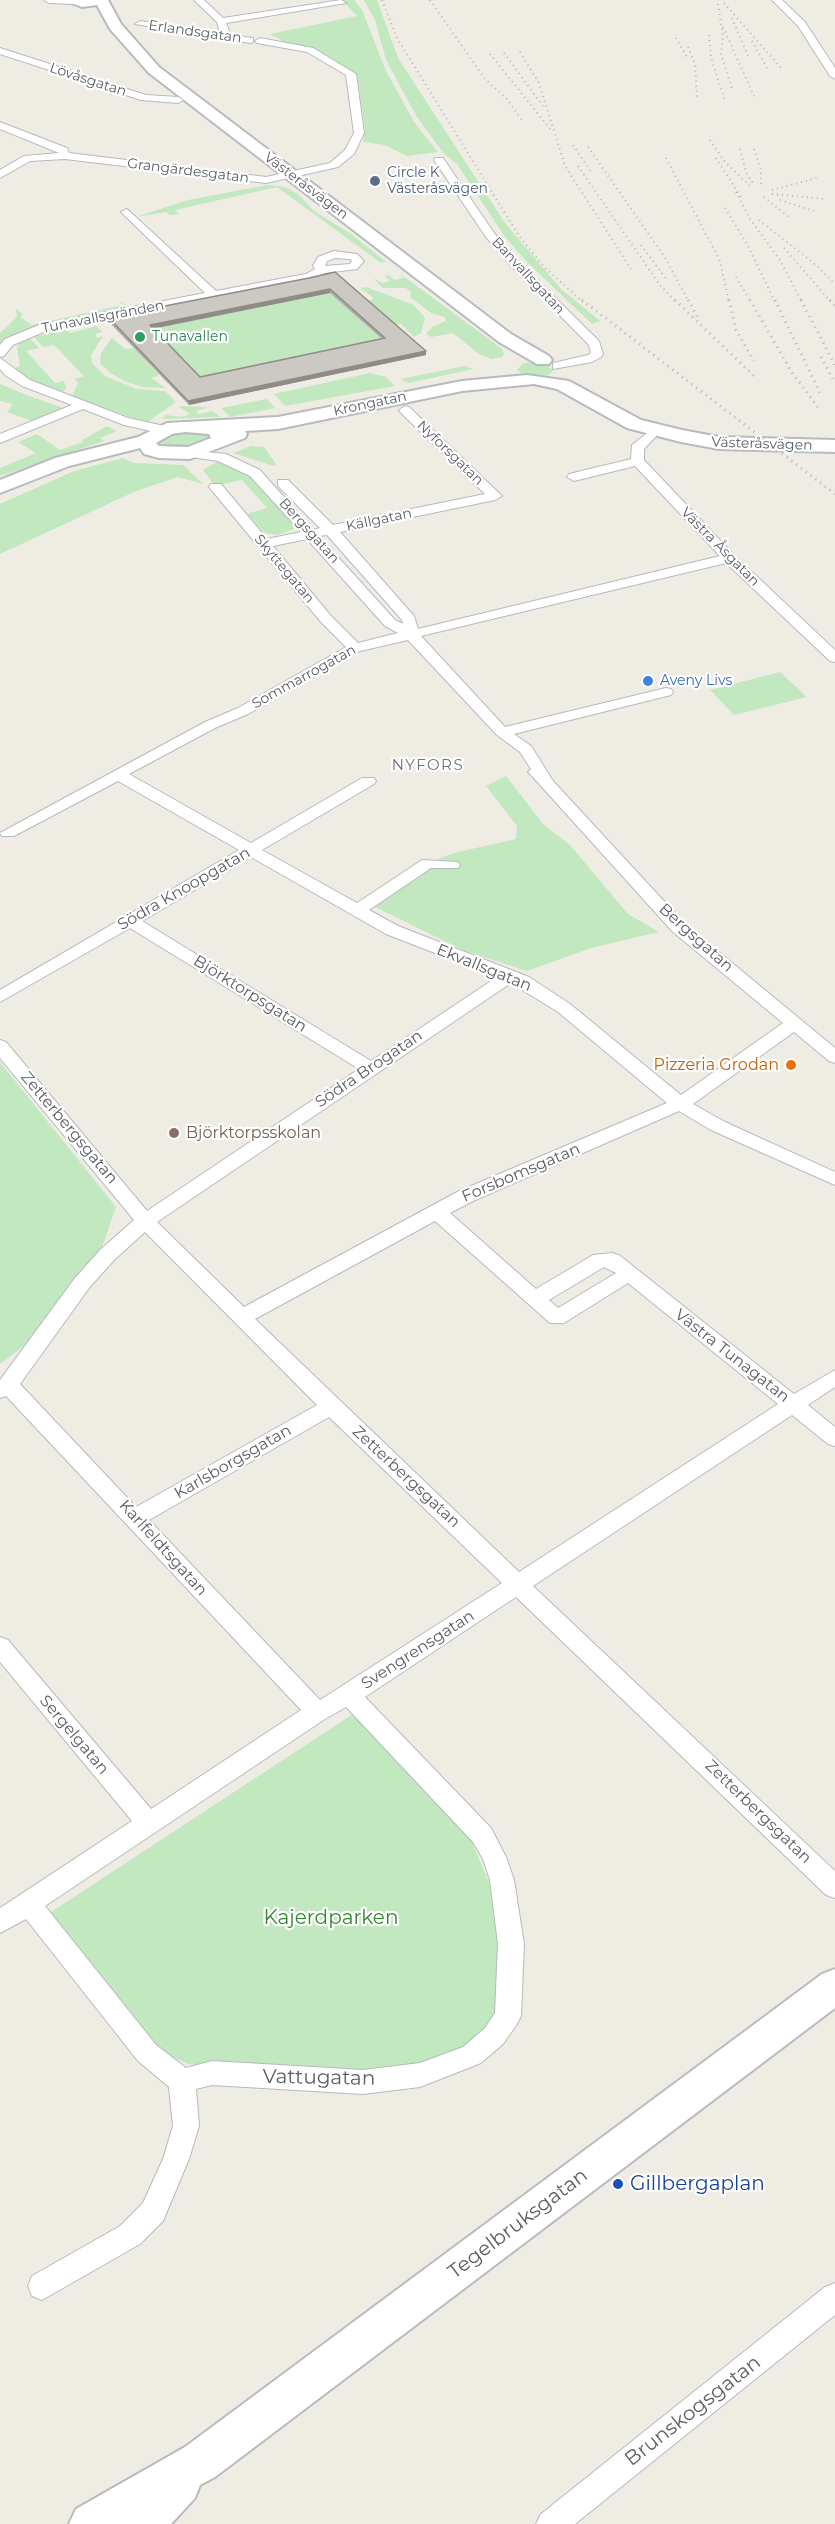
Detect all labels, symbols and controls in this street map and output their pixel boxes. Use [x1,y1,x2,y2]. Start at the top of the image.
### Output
street label: Erlandsgatan [147,17,243,47]
street label: Lövåsgatan [47,60,129,100]
street label: Västeråsvägen [261,149,351,223]
street label: Grangärdesgatan [126,155,250,187]
place label: Circle K Västeråsvägen [387,165,488,198]
marker: Circle K Västeråsvägen [368,174,382,188]
street label: Banvallsgatan [488,234,568,318]
street label: Tunavallsgränden [40,297,166,337]
place label: Tunavallen [152,329,228,345]
marker: Tunavallen [133,330,147,344]
street label: Krongatan [332,388,408,420]
street label: Nyforsgatan [413,417,487,489]
street label: Västeråsvägen [711,434,813,454]
street label: Bergsgatan [275,495,343,567]
street label: Västra Åsgatan [677,504,763,590]
street label: Källgatan [345,505,413,535]
street label: Skyttegatan [250,531,318,607]
street label: Sommarrogatan [249,642,359,712]
place label: Aveny Livs [660,673,732,689]
marker: Aveny Livs [641,674,655,688]
district label: NYFORS [392,757,464,775]
street label: Södra Knoopgatan [114,843,254,935]
street label: Bergsgatan [655,900,737,976]
street label: Ekvallsgatan [434,940,534,996]
street label: Björktorpsgatan [190,951,310,1037]
street label: Södra Brogatan [312,1026,426,1112]
place label: Pizzeria Grodan [653,1055,779,1075]
marker: Pizzeria Grodan [784,1058,798,1072]
street label: Zetterbergsgatan [16,1068,122,1188]
place label: Björktorpsskolan [186,1123,321,1143]
marker: Björktorpsskolan [167,1126,181,1140]
street label: Forsbomsgatan [459,1139,583,1207]
street label: Västra Tunagatan [671,1305,793,1407]
street label: Karlsborgsgatan [171,1421,295,1503]
street label: Zetterbergsgatan [348,1422,464,1532]
street label: Karlfeldtsgatan [115,1496,211,1600]
street label: Svengrensgatan [358,1606,478,1694]
street label: Sergelgatan [35,1691,113,1779]
street label: Zetterbergsgatan [701,1756,815,1868]
park label: Kajerdparken [264,1906,398,1930]
street label: Vattugatan [262,2065,376,2091]
street label: Tegelbruksgatan [443,2164,593,2284]
place label: Gillbergaplan [630,2172,765,2196]
marker: Gillbergaplan [611,2177,625,2191]
street label: Brunskogsgatan [620,2350,766,2472]

